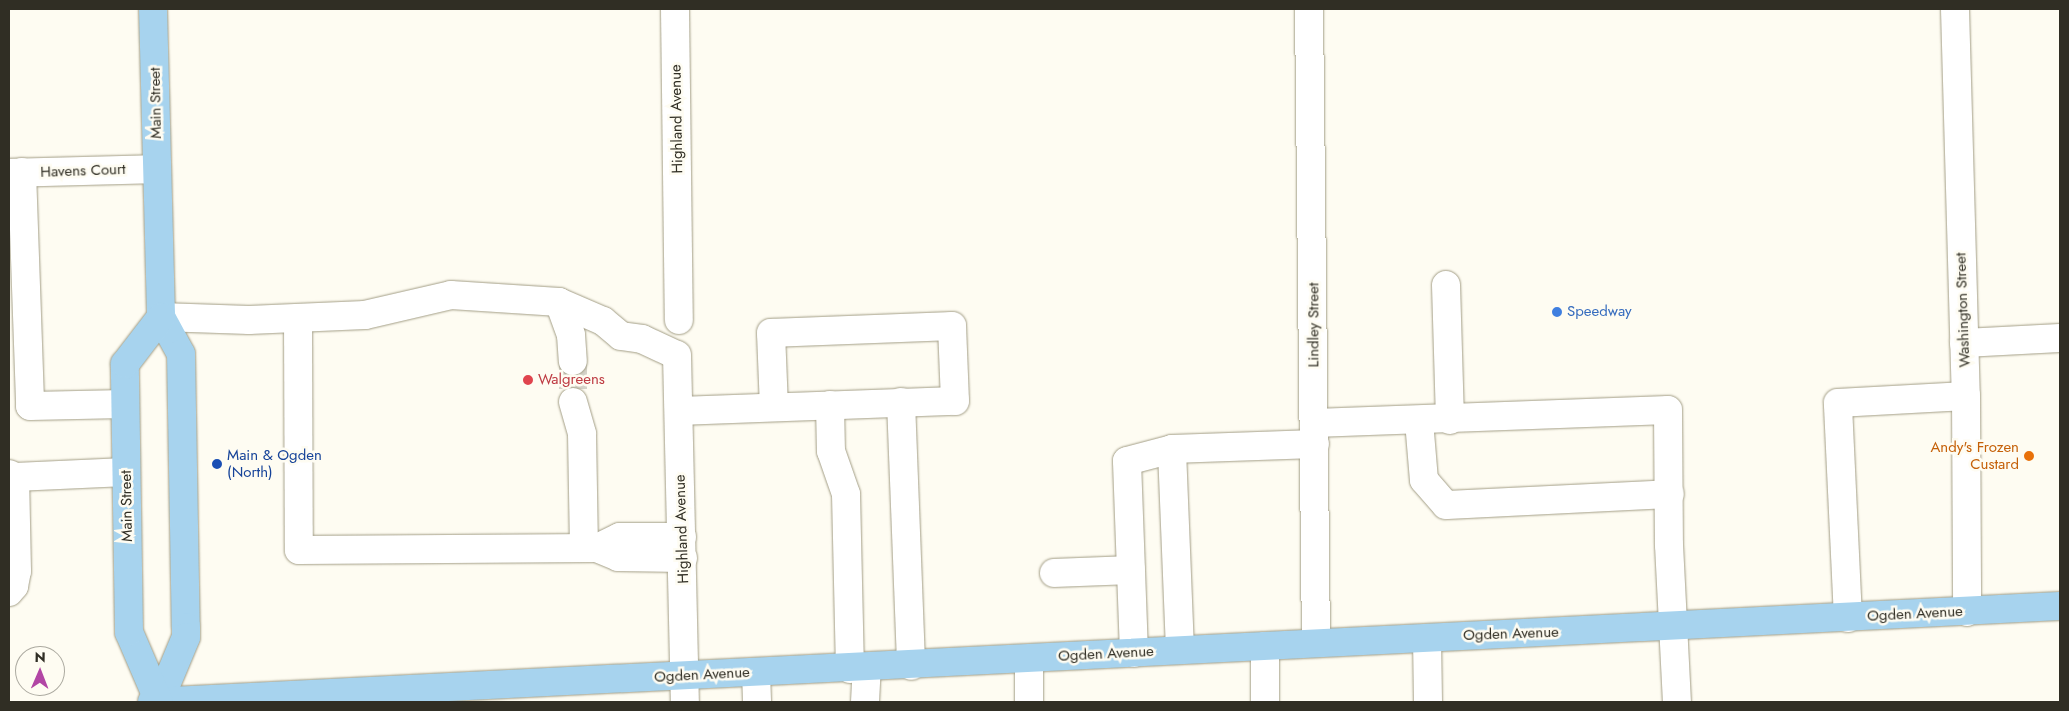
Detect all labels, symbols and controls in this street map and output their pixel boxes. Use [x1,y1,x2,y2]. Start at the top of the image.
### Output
street label: Highland Avenue [667,64,687,174]
street label: Main Street [146,67,166,139]
street label: Havens Court [40,161,126,181]
street label: Washington Street [1952,252,1974,368]
street label: Lindley Street [1305,283,1323,367]
place label: Speedway [1567,303,1632,321]
marker: Speedway [1551,306,1563,318]
place label: Walgreens [538,371,605,389]
marker: Walgreens [522,374,534,386]
place label: Andy's Frozen Custard [1930,438,2019,473]
place label: Main & Ogden (North) [227,446,322,481]
marker: Andy's Frozen Custard [2023,450,2035,462]
marker: Main & Ogden (North) [211,458,223,470]
street label: Main Street [117,470,137,542]
street label: Highland Avenue [671,474,693,584]
street label: Ogden Avenue [1867,603,1963,625]
street label: Ogden Avenue [1463,623,1559,645]
street label: Ogden Avenue [1058,643,1154,665]
north arrow [15,646,65,696]
text: N [35,647,46,667]
street label: Ogden Avenue [654,664,750,686]

